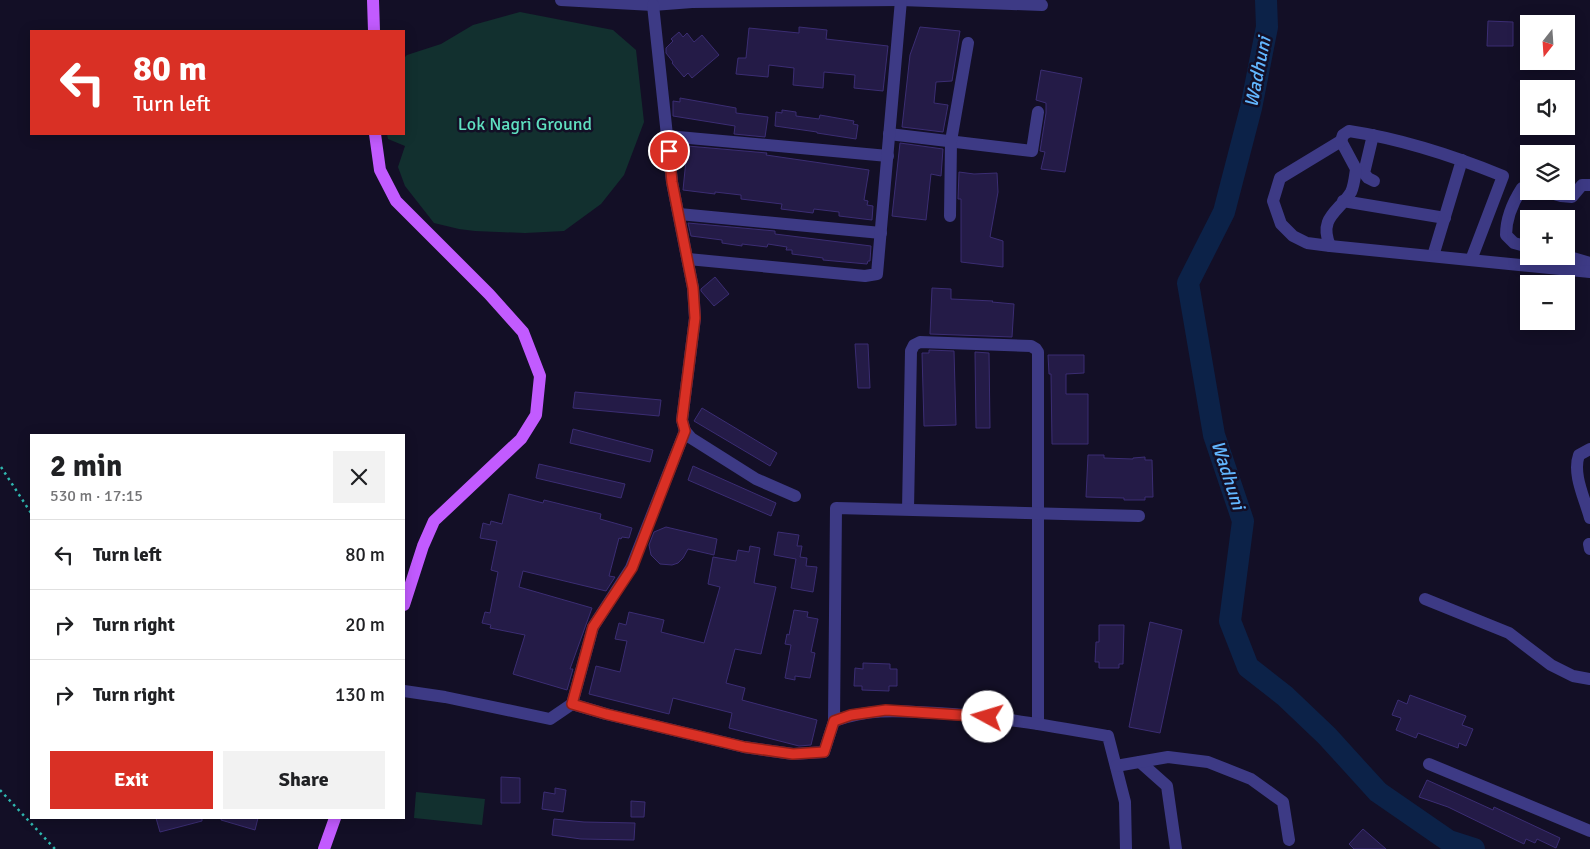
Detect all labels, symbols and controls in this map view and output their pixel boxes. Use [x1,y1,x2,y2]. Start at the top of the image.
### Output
north arrow [1520,15,1575,70]
map controls [1520,15,1575,330]
water label: Wadhuni [1239,33,1277,109]
text: 80 m [133,47,207,90]
icon: left [50,50,115,115]
button: sound [1520,80,1575,135]
text: Turn left [133,90,211,117]
park label: Lok Nagri Ground [458,113,592,135]
pin [648,130,690,172]
icon: arrive [655,137,683,165]
button: layers [1520,145,1575,200]
button: + [1520,210,1575,265]
button: − [1520,275,1575,330]
water label: Wadhuni [1206,437,1251,514]
text: 2 min [50,448,122,485]
button: close [333,451,385,503]
text: 530 m · 17:15 [50,486,143,506]
icon: left [50,541,78,569]
text: Turn left [93,543,162,567]
text: 80 m [345,543,385,567]
icon: right [50,611,78,639]
text: Turn right [93,613,175,637]
text: 20 m [345,613,385,637]
icon: right [50,681,78,709]
text: Turn right [93,683,175,707]
text: 130 m [335,683,385,707]
position arrow [961,690,1013,742]
button: Exit [50,751,213,809]
button: Share [223,751,385,809]

